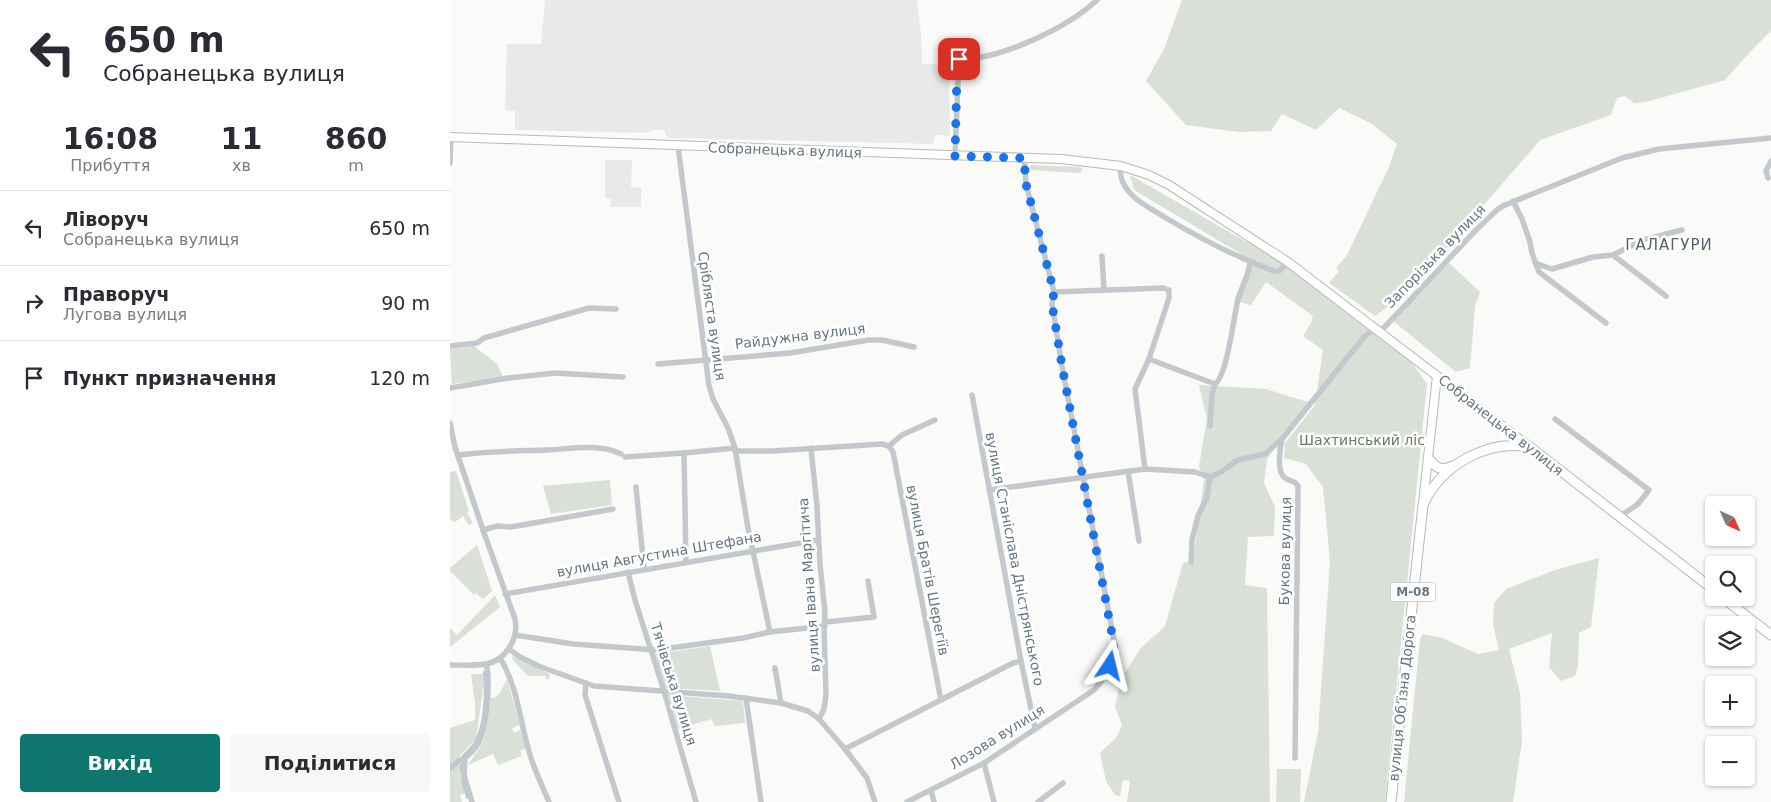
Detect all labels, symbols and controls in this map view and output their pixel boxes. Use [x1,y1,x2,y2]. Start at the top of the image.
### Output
icon: left [20,20,85,85]
text: 650 m [103,20,225,60]
pin [938,38,980,80]
icon: arrive [945,45,973,73]
text: Собранецька вулиця [103,61,345,86]
text: 16:08 [63,121,158,156]
text: 11 [221,121,262,156]
text: 860 [325,121,387,156]
street label: Собранецька вулиця [708,139,862,161]
text: Прибуття [70,156,150,175]
text: хв [232,156,251,175]
text: m [348,156,364,175]
street label: Запорізька вулиця [1381,201,1489,311]
text: Ліворуч [63,208,149,230]
icon: left [20,214,48,242]
text: 650 m [369,217,430,239]
text: Собранецька вулиця [63,230,239,249]
district label: ГАЛАГУРИ [1625,236,1713,254]
street label: Срібляста вулиця [695,251,729,381]
text: Праворуч [63,283,169,305]
icon: right [20,289,48,317]
text: 90 m [381,292,430,314]
text: Лугова вулиця [63,305,187,324]
street label: Райдужна вулиця [734,320,866,352]
icon: arrive [20,364,48,392]
text: Пункт призначення [63,367,276,389]
text: 120 m [369,367,430,389]
street label: Собранецька вулиця [1435,371,1567,479]
street label: вулиця Станіслава Дністрянського [983,431,1047,687]
park label: Шахтинський ліс [1299,432,1425,448]
street label: вулиця Братів Шерегіїв [904,483,952,657]
north arrow [1705,496,1755,546]
map controls [1705,496,1755,786]
street label: вулиця Івана Маргітича [795,497,823,673]
street label: Букова вулиця [1276,497,1294,605]
street label: вулиця Августина Штефана [555,528,763,580]
button: search [1705,556,1755,606]
road number: М-08 [1390,582,1436,602]
street label: вулиця Обʼїзна Дорога [1385,614,1419,782]
button: layers [1705,616,1755,666]
street label: Тячівська вулиця [647,620,700,747]
position arrow [1083,639,1135,691]
button: + [1705,676,1755,726]
street label: Лозова вулиця [947,701,1047,773]
button: Вихід [20,734,220,792]
button: Поділитися [230,734,430,792]
button: − [1705,736,1755,786]

